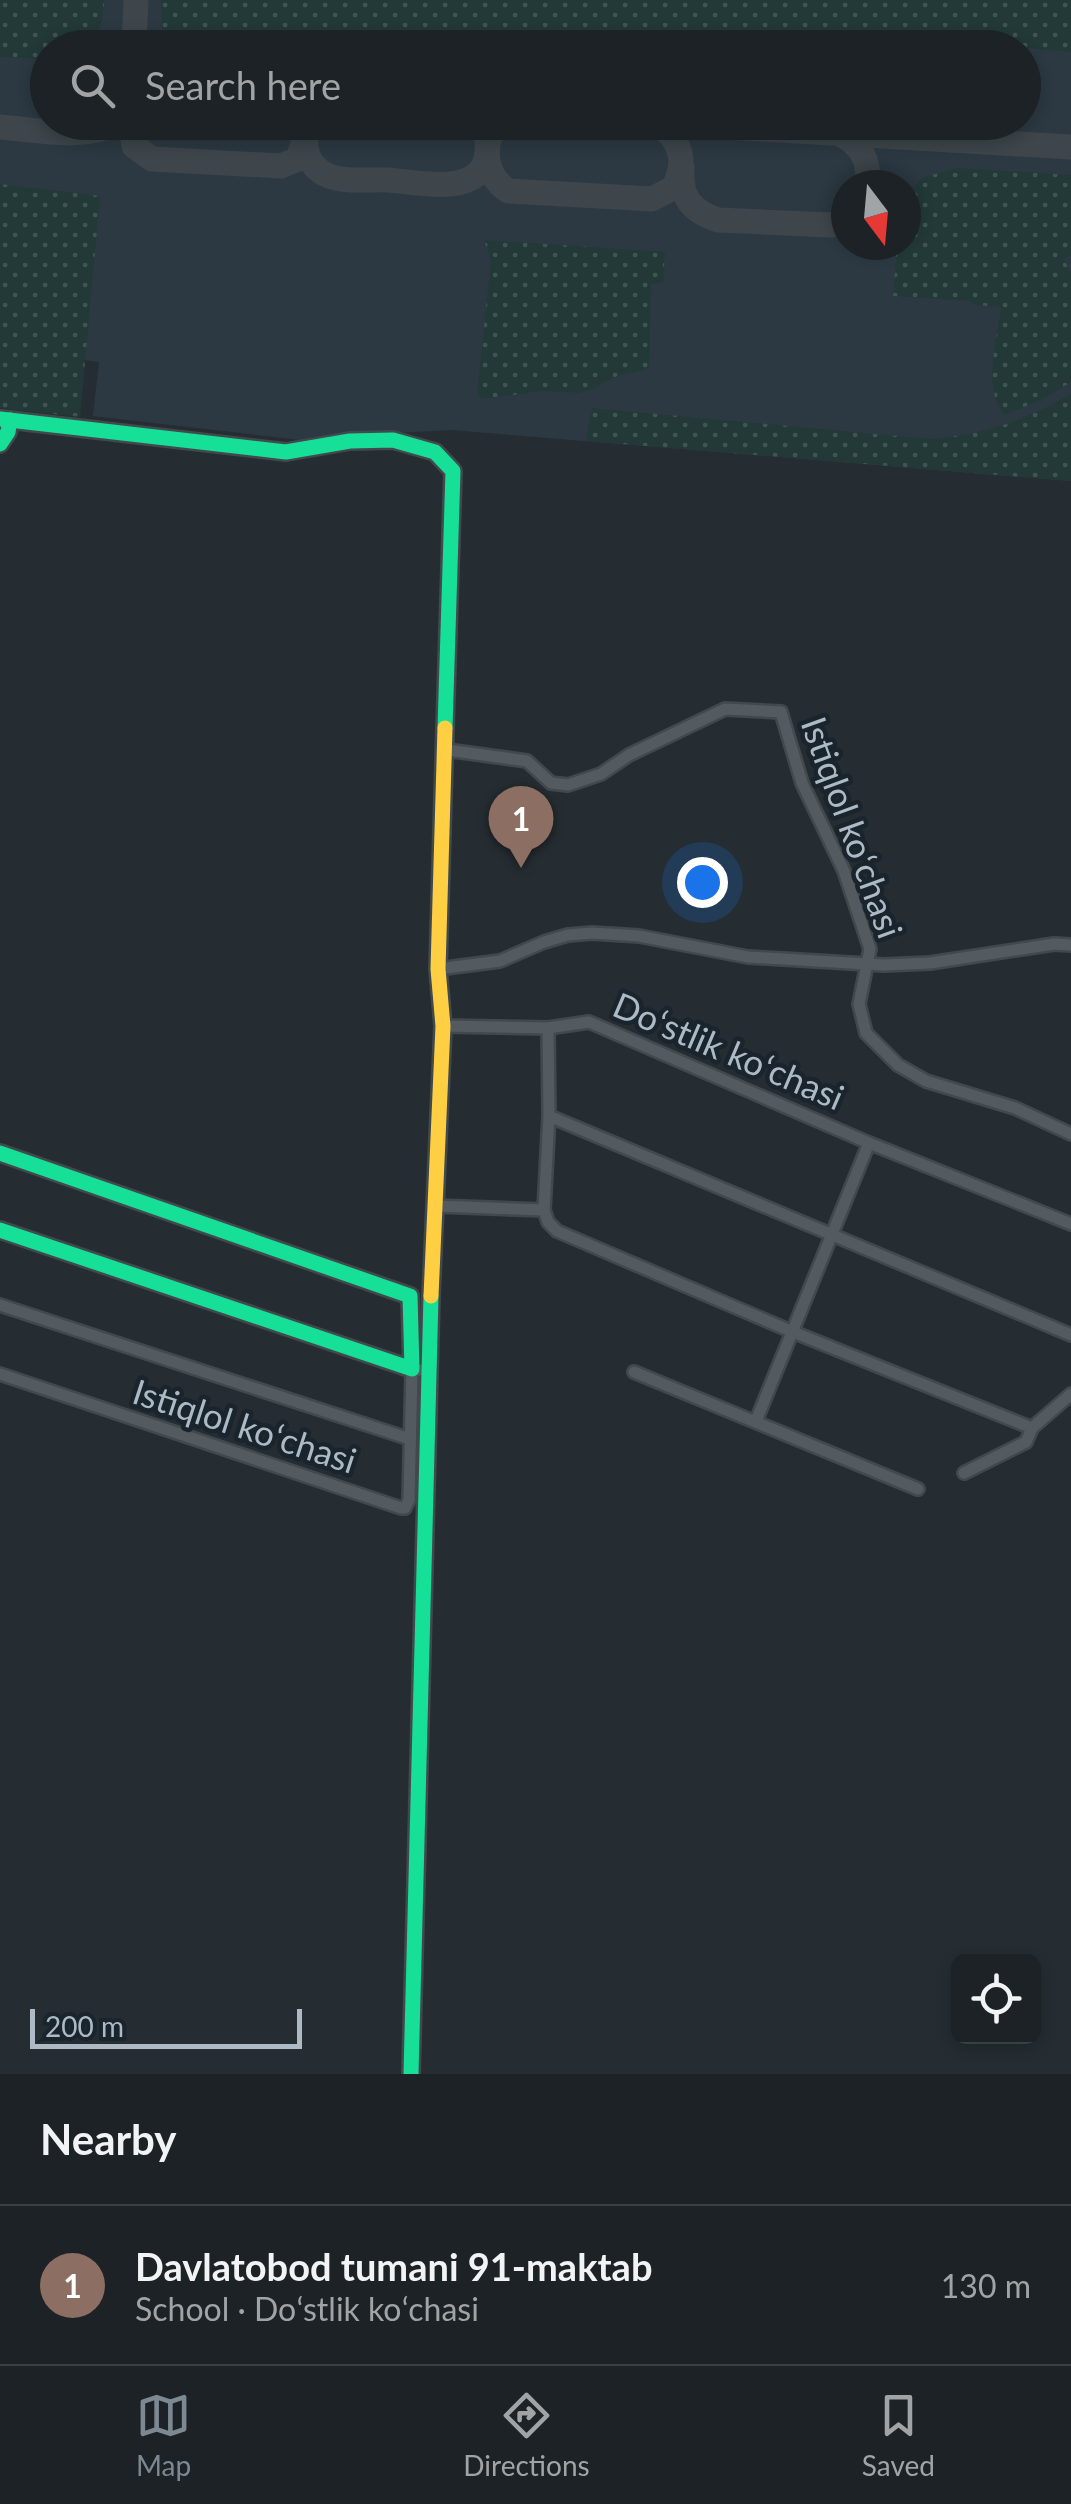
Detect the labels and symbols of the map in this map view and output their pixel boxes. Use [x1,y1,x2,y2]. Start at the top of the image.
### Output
north arrow [831,170,921,260]
street label: Istiqlol koʻchasi [794,711,912,943]
pin: 1 [488,786,554,868]
your location [677,857,728,908]
street label: Doʻstlik koʻchasi [608,983,850,1117]
street label: Istiqlol koʻchasi [128,1369,362,1481]
scale bar [30,2004,302,2048]

